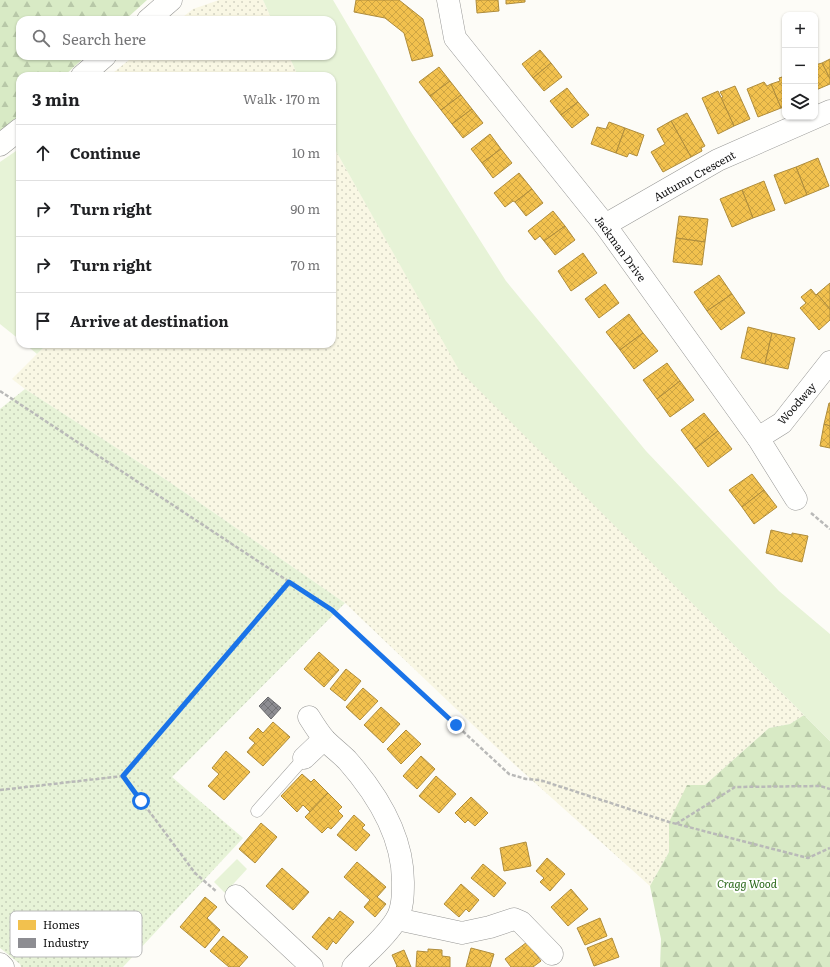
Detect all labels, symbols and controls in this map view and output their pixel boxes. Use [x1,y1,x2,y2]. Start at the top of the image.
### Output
map controls [782,12,818,120]
button: + [782,12,818,48]
search box [16,16,336,60]
icon: search [30,27,52,49]
text: Search here [62,27,146,50]
button: − [782,48,818,84]
button: layers [782,84,818,120]
text: 3 min [32,86,80,111]
text: Walk · 170 m [243,89,320,108]
text: Continue [70,141,140,164]
icon: ahead [32,142,54,164]
text: 10 m [292,143,320,162]
street label: Autumn Crescent [650,146,738,204]
text: Turn right [70,197,152,220]
icon: right [32,198,54,220]
text: 90 m [290,199,320,218]
street label: Jackman Drive [591,212,651,285]
text: Turn right [70,253,152,276]
icon: right [32,254,54,276]
text: 70 m [291,255,320,274]
text: Arrive at destination [70,309,229,332]
icon: arrive [32,310,54,332]
street label: Woodway [773,378,819,428]
route end [447,716,465,734]
route start [132,792,150,810]
park label: Cragg Wood [717,875,778,891]
legend [10,911,142,957]
text: Homes [43,916,80,932]
text: Industry [43,934,90,950]

